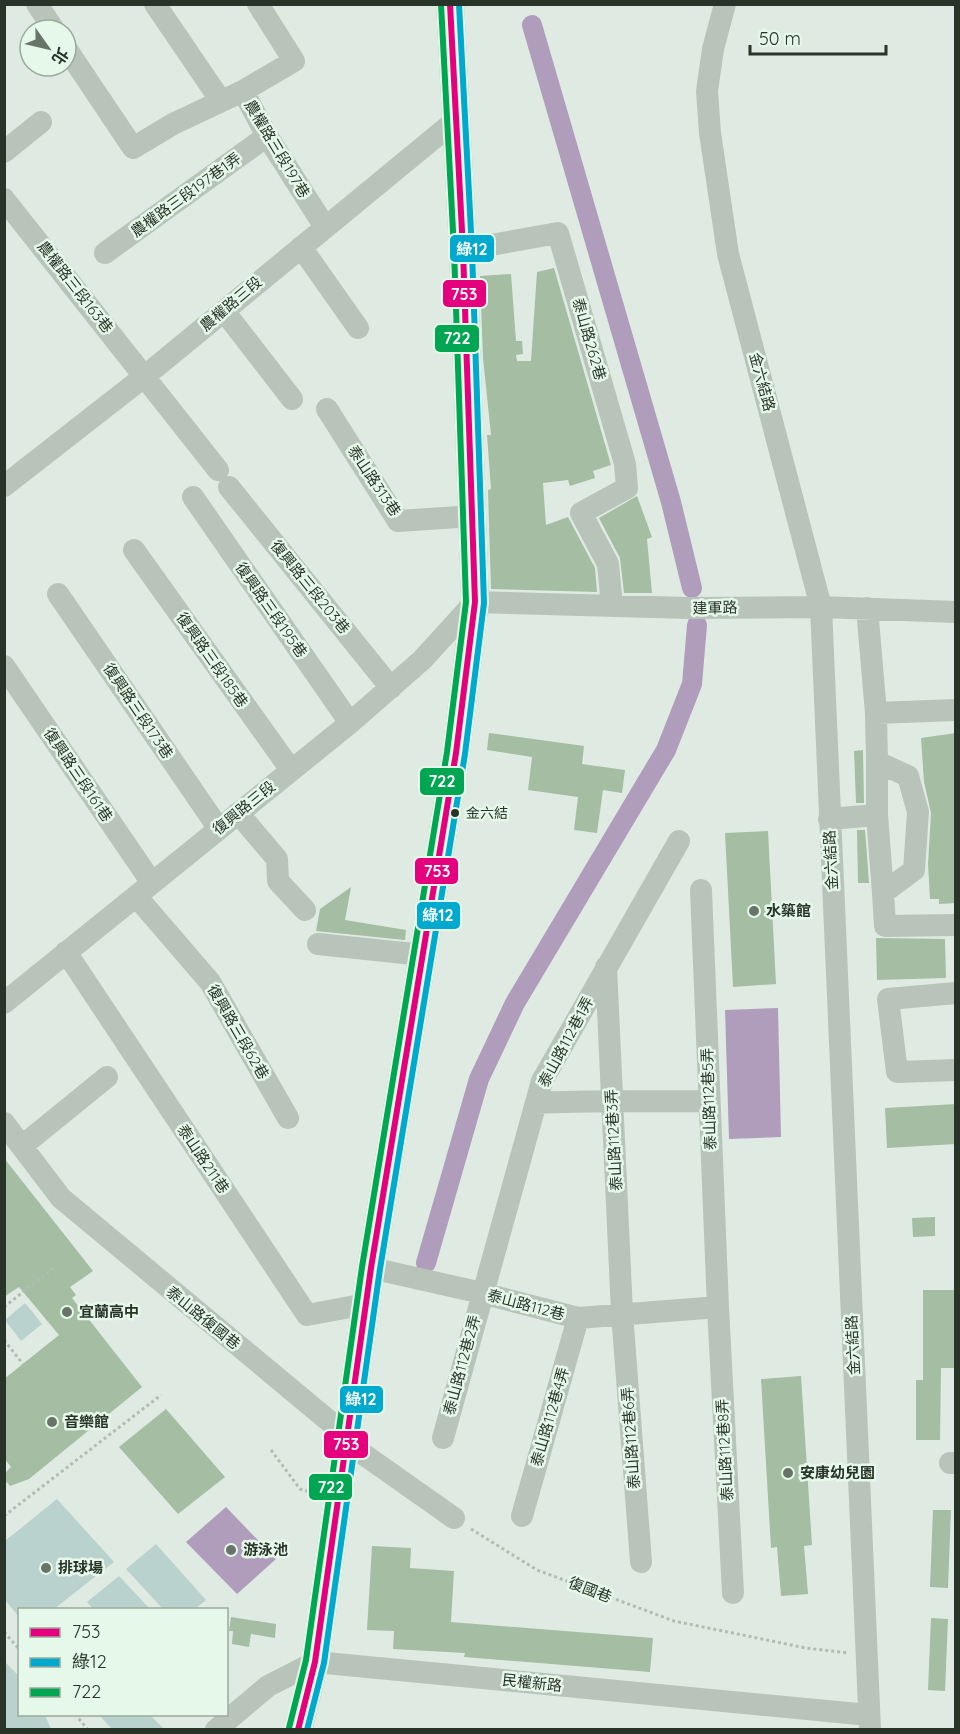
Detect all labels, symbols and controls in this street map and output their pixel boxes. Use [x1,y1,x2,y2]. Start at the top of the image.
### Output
north arrow [18,18,78,78]
scale bar [750,18,886,56]
text: 50 m [759,27,801,50]
text: 北 [48,44,73,69]
street label: 農權路三段197巷 [241,96,314,201]
street label: 農權路三段197巷1弄 [127,148,245,241]
line badge: 綠12 [449,234,495,263]
street label: 農權路三段163巷 [34,237,117,336]
text: 綠12 [456,239,488,259]
street label: 農權路三段 [196,272,266,335]
line badge: 753 [442,279,487,308]
text: 753 [451,284,477,304]
street label: 泰山路262巷 [569,296,610,382]
line badge: 722 [434,324,480,353]
text: 722 [444,328,471,348]
street label: 金六結路 [746,350,779,413]
street label: 泰山路313巷 [344,442,405,520]
street label: 復興路三段203巷 [267,536,354,637]
street label: 復興路三段195巷 [231,558,311,661]
street label: 建軍路 [692,598,738,617]
street label: 復興路三段185巷 [173,608,252,711]
street label: 復興路三段173巷 [99,659,177,762]
street label: 復興路三段161巷 [40,724,117,825]
line badge: 722 [419,767,465,796]
text: 722 [429,771,456,791]
street label: 復興路三段 [209,777,279,839]
place label: 金六結 [466,804,508,822]
marker: 金六結 [449,807,461,819]
street label: 金六結路 [819,830,842,890]
line badge: 753 [414,857,459,885]
text: 753 [424,861,450,881]
line badge: 綠12 [416,901,461,930]
place label: 水築館 [766,901,811,920]
marker: 水築館 [747,904,761,918]
text: 綠12 [422,905,454,925]
street label: 復興路三段62巷 [204,981,273,1083]
street label: 泰山路112巷1弄 [534,993,597,1090]
street label: 泰山路112巷5弄 [697,1047,720,1151]
street label: 泰山路112巷3弄 [601,1088,626,1192]
street label: 泰山路211巷 [173,1120,233,1197]
street label: 泰山路復國巷 [162,1282,244,1353]
street label: 泰山路112巷 [485,1285,567,1324]
place label: 宜蘭高中 [79,1302,139,1321]
marker: 宜蘭高中 [60,1305,74,1319]
street label: 泰山路112巷2弄 [439,1313,484,1417]
street label: 金六結路 [841,1315,864,1375]
street label: 泰山路112巷4弄 [526,1365,573,1469]
line badge: 綠12 [339,1385,384,1414]
street label: 泰山路112巷6弄 [617,1386,644,1490]
text: 綠12 [345,1389,377,1409]
street label: 泰山路112巷8弄 [712,1398,737,1502]
place label: 音樂館 [64,1412,109,1431]
marker: 音樂館 [45,1415,59,1429]
line badge: 753 [323,1430,369,1459]
text: 753 [333,1434,359,1454]
place label: 安康幼兒園 [800,1463,875,1482]
marker: 安康幼兒園 [781,1466,795,1480]
line badge: 722 [308,1473,353,1501]
text: 722 [318,1477,345,1497]
place label: 游泳池 [243,1540,288,1559]
marker: 游泳池 [224,1543,238,1557]
place label: 排球場 [58,1558,103,1577]
marker: 排球場 [39,1561,53,1575]
street label: 復國巷 [566,1573,615,1606]
legend [18,1608,228,1716]
text: 753 [72,1620,100,1643]
text: 綠12 [72,1650,107,1673]
street label: 民權新路 [501,1670,563,1695]
text: 722 [72,1680,101,1703]

